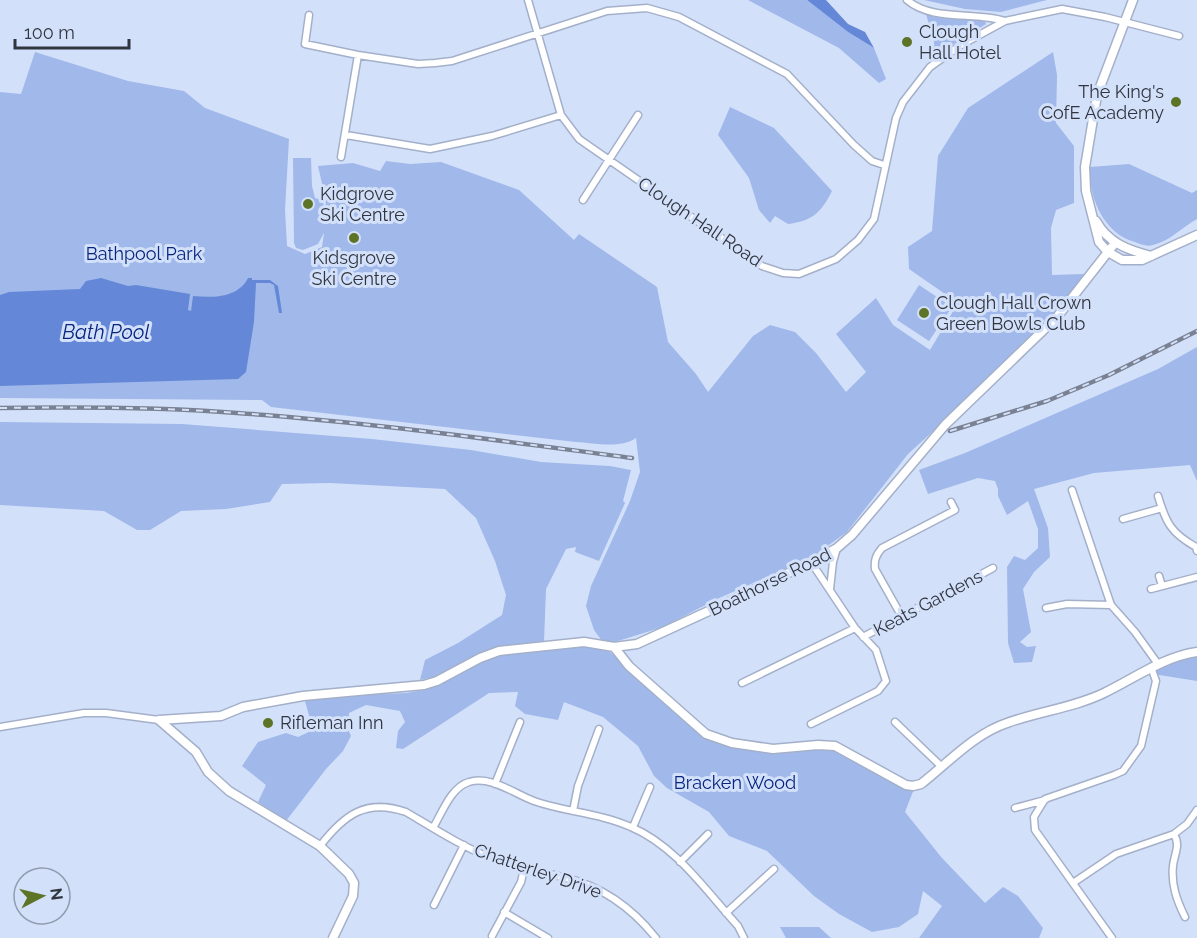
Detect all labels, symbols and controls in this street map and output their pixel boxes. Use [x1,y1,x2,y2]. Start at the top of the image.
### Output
scale bar [15,12,129,50]
place label: Clough Hall Hotel [919,21,1001,63]
text: 100 m [24,22,75,43]
marker: Clough Hall Hotel [900,35,914,49]
place label: The King's CofE Academy [1041,81,1164,123]
marker: The King's CofE Academy [1169,95,1183,109]
street label: Clough Hall Road [634,172,766,271]
place label: Kidgrove Ski Centre [320,183,405,225]
marker: Kidgrove Ski Centre [301,197,315,211]
marker: Kidsgrove Ski Centre [347,231,361,245]
park label: Bathpool Park [86,243,203,264]
place label: Kidsgrove Ski Centre [312,247,397,289]
place label: Clough Hall Crown Green Bowls Club [936,292,1092,334]
marker: Clough Hall Crown Green Bowls Club [917,306,931,320]
water label: Bath Pool [62,320,150,344]
street label: Boathorse Road [705,543,834,620]
street label: Keats Gardens [870,565,986,640]
place label: Rifleman Inn [280,712,384,733]
marker: Rifleman Inn [261,716,275,730]
park label: Bracken Wood [674,772,796,793]
street label: Chatterley Drive [472,839,605,902]
north arrow [12,866,72,926]
text: N [46,887,67,901]

